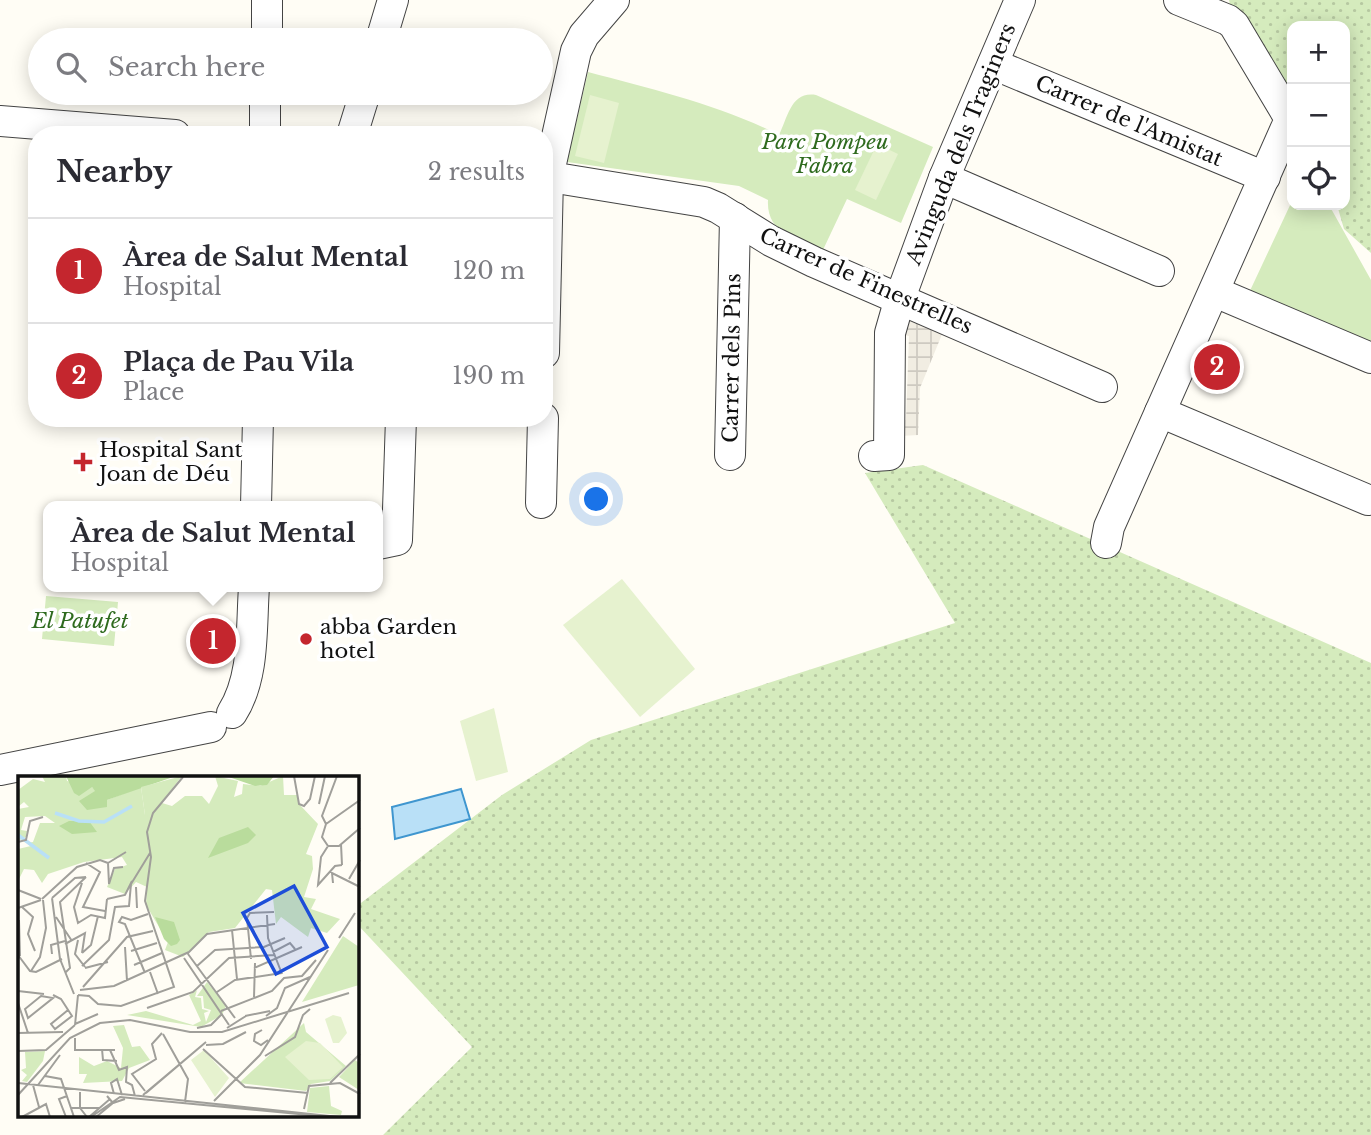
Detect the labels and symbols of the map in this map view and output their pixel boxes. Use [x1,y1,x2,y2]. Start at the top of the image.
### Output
street label: Avinguda dels Traginers [900,19,1021,270]
street label: Carrer de l'Amistat [1031,70,1227,172]
park label: Parc Pompeu Fabra [761,129,888,179]
street label: Carrer de Finestrelles [756,222,976,340]
street label: Carrer dels Pins [718,273,746,443]
pin: 2 [1194,341,1240,393]
place label: Hospital Sant Joan de Déu [96,437,243,487]
marker: Hospital Sant Joan de Déu [73,452,93,472]
your location [579,482,613,516]
park label: El Patufet [31,608,129,634]
place label: abba Garden hotel [320,614,457,664]
pin: 1 [190,615,236,667]
marker: abba Garden hotel [298,631,314,647]
inset map [18,776,359,1118]

